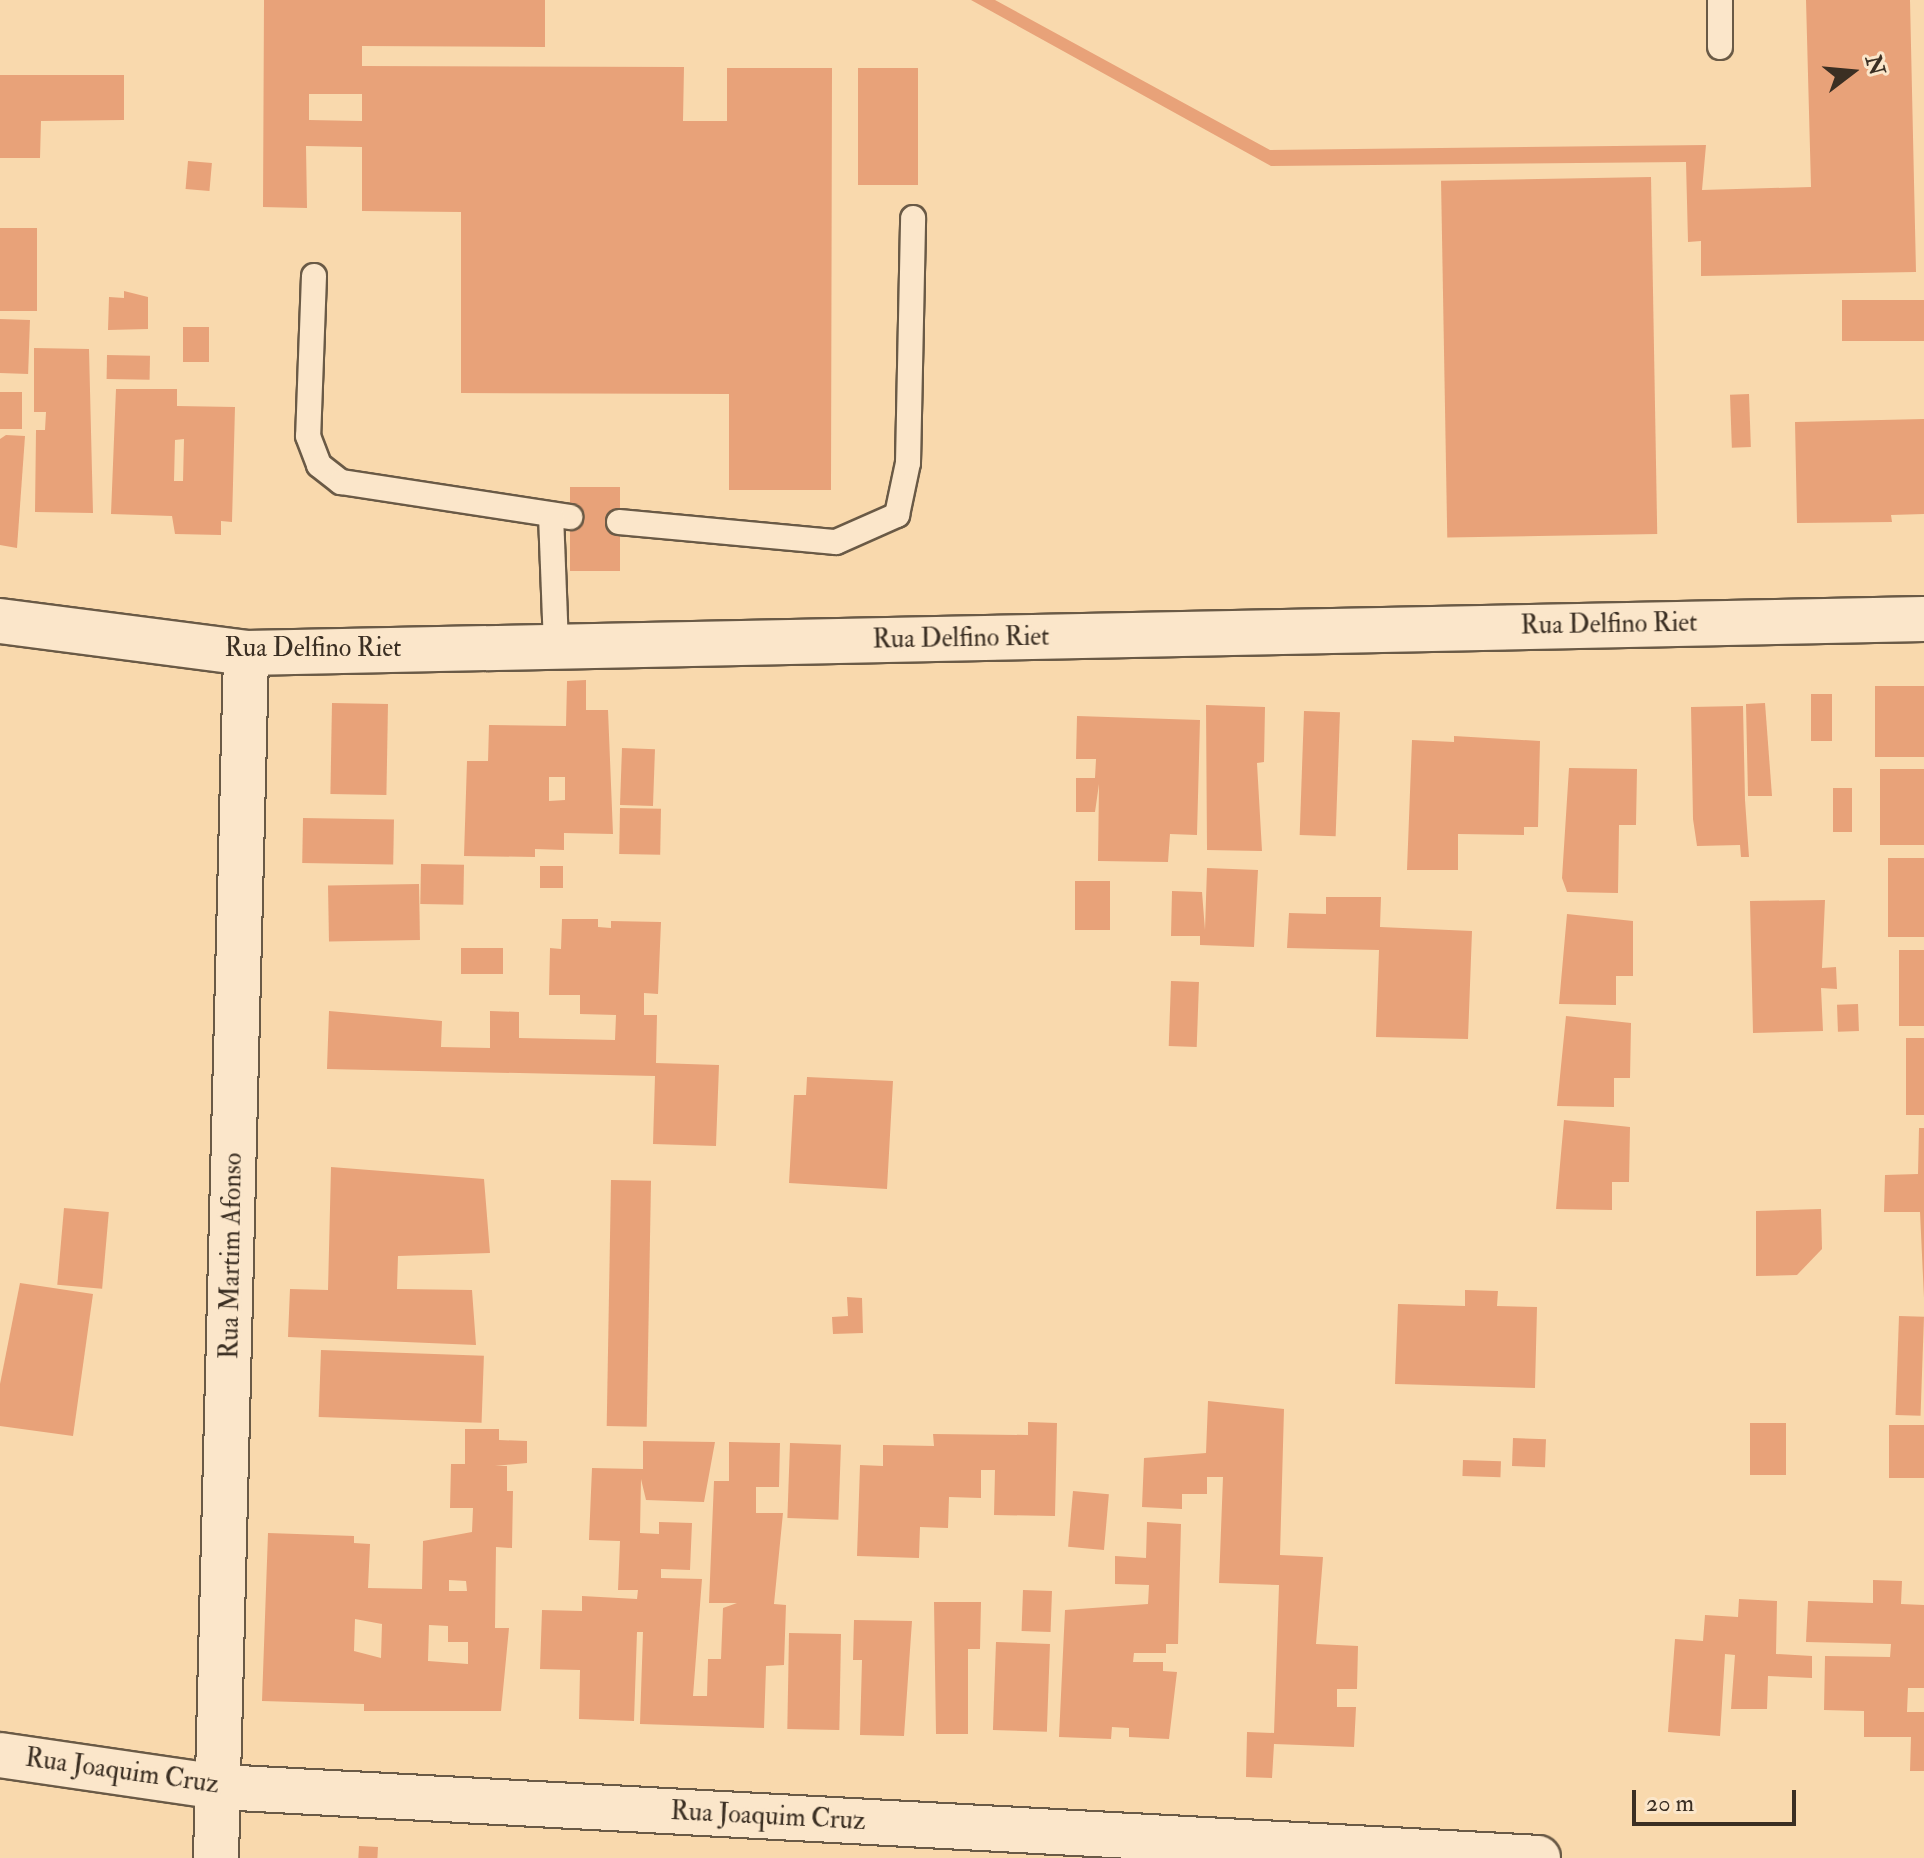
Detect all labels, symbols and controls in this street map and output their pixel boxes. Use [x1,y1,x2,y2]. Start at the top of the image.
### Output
north arrow [1812,32,1892,112]
text: N [1859,52,1891,79]
street label: Rua Delfino Riet [1520,608,1698,642]
street label: Rua Delfino Riet [872,622,1050,656]
street label: Rua Delfino Riet [224,633,402,665]
street label: Rua Martim Afonso [215,1153,249,1359]
street label: Rua Joaquim Cruz [23,1743,221,1801]
scale bar [1636,1774,1800,1824]
text: 20 m [1646,1788,1694,1819]
street label: Rua Joaquim Cruz [670,1796,866,1838]

